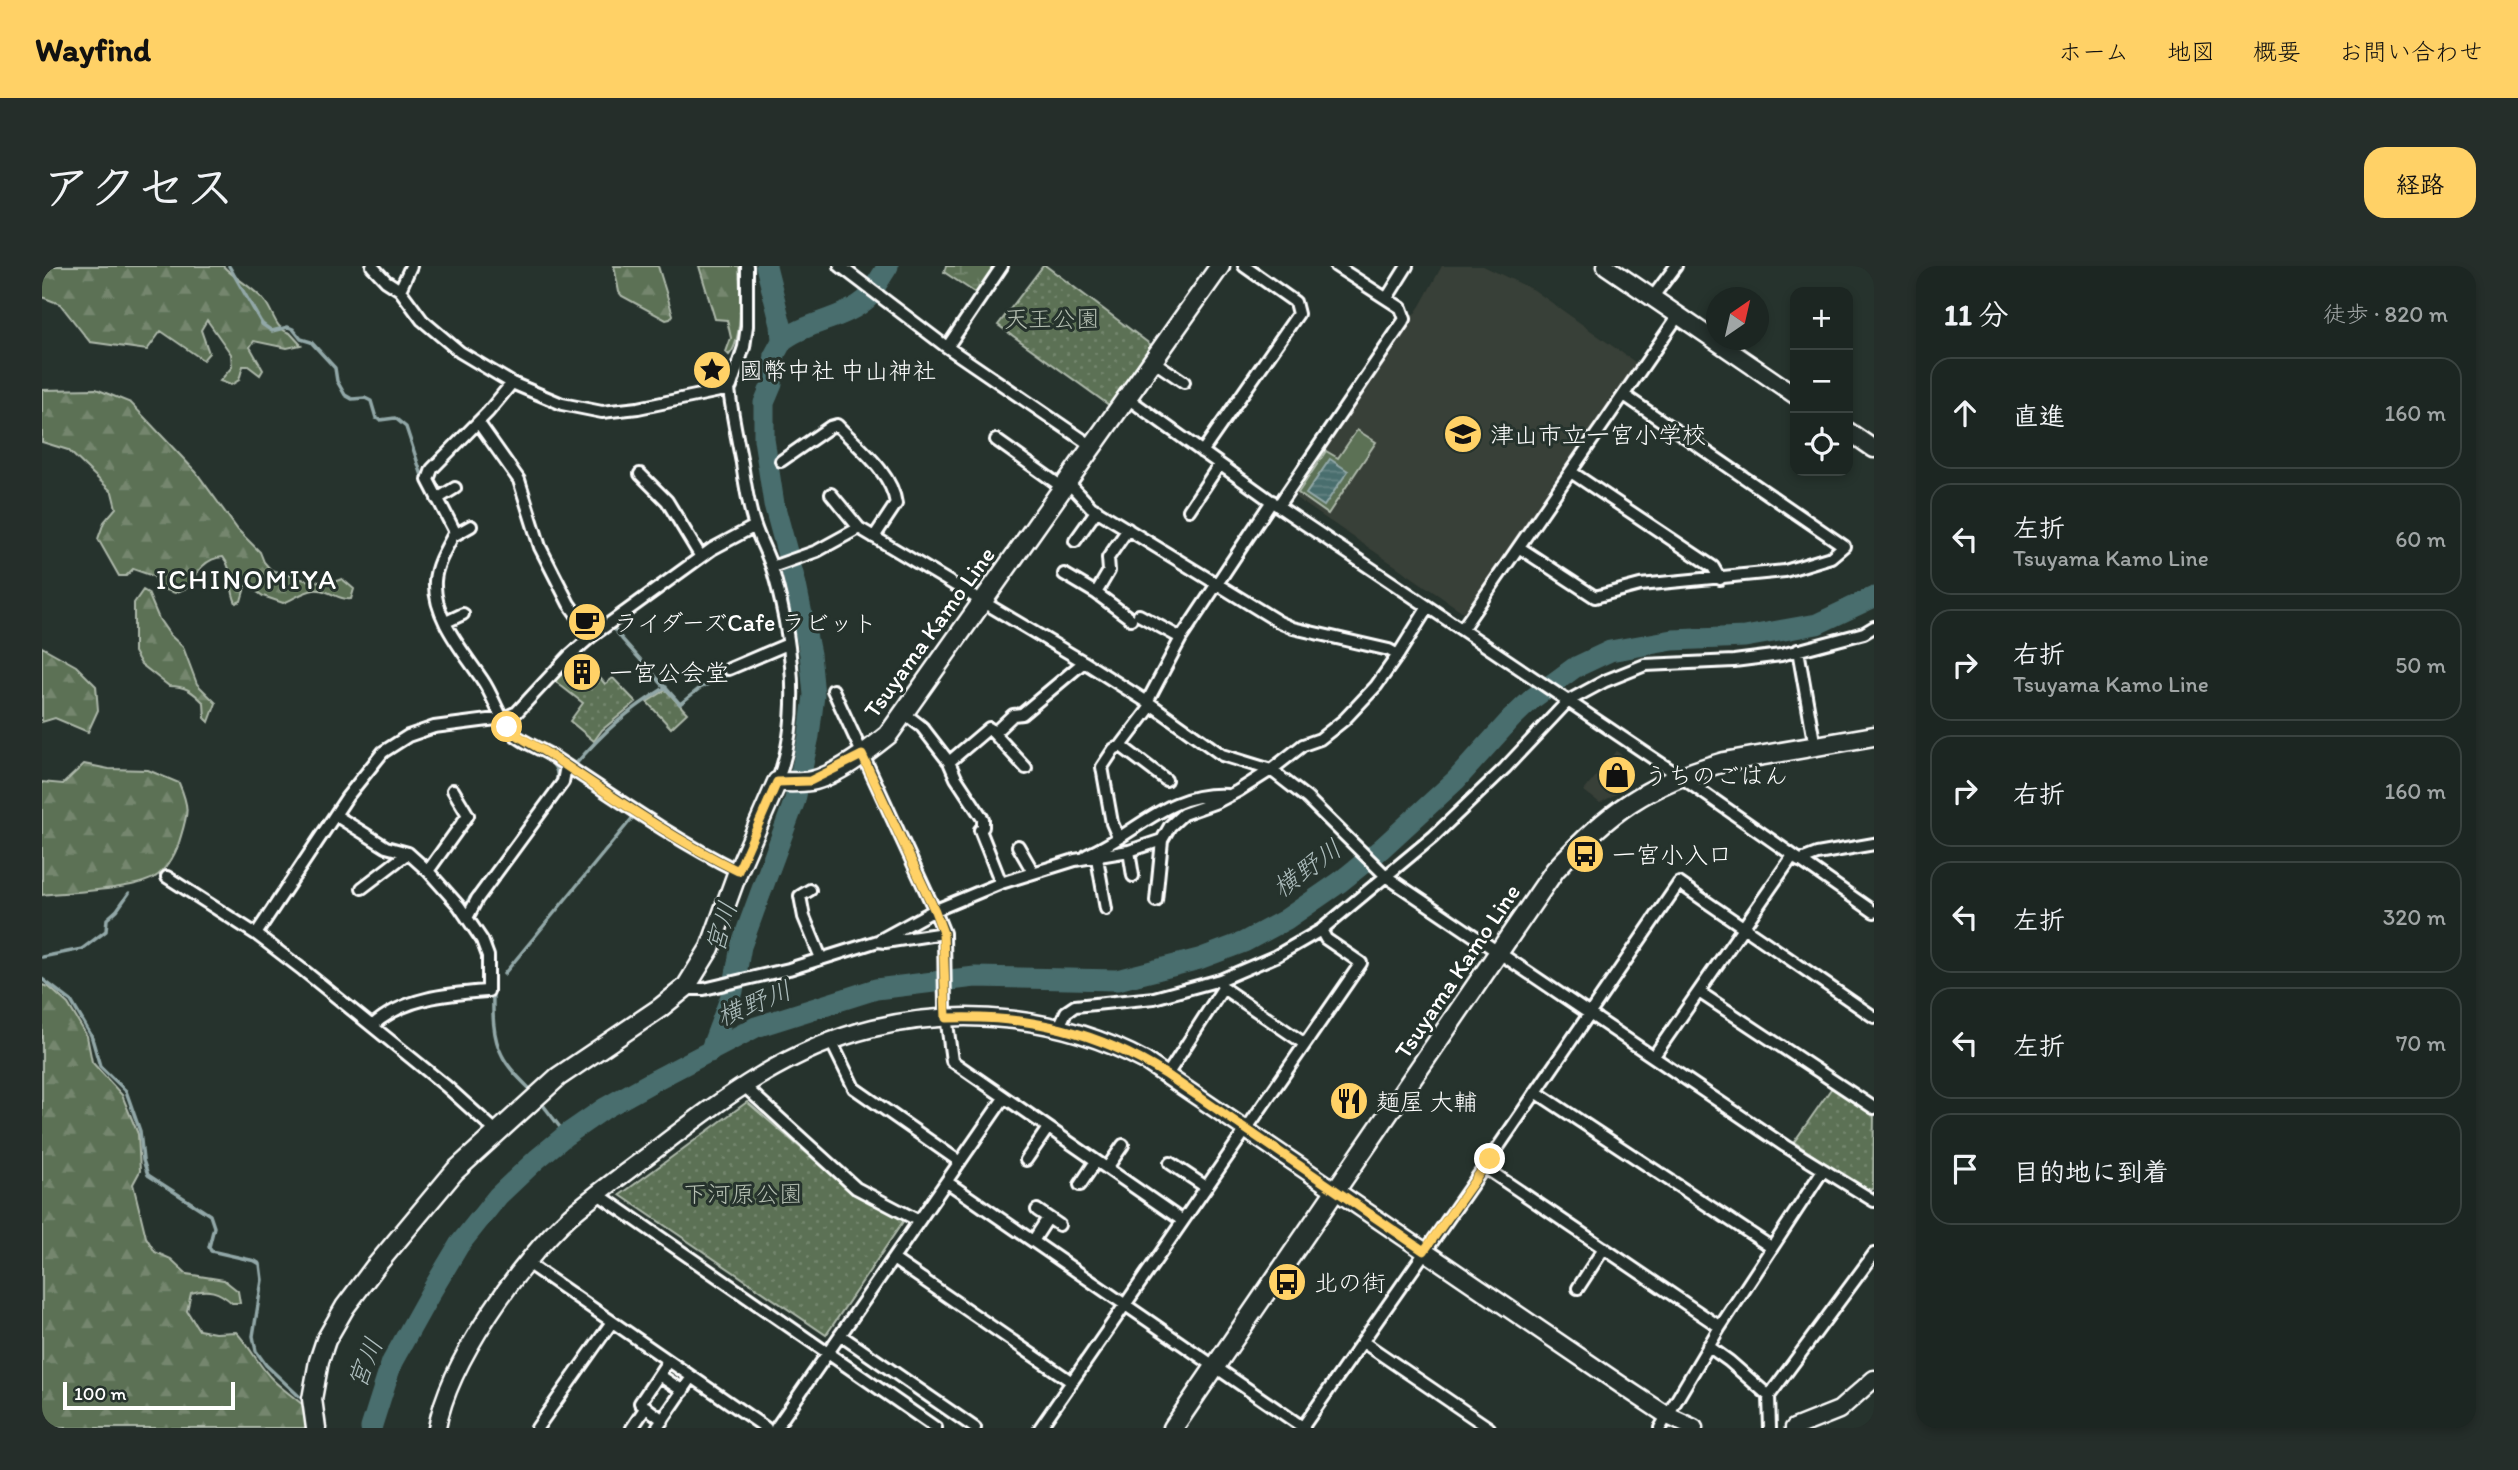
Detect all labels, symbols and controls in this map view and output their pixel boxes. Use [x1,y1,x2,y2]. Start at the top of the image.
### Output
text: Wayfind [35,30,151,69]
text: ホーム [2058,37,2129,66]
text: 地図 [2167,37,2215,66]
text: 概要 [2253,37,2301,66]
text: お問い合わせ [2339,37,2483,66]
button: 経路 [2364,147,2476,218]
text: アクセス [42,157,235,216]
north arrow [1706,287,1769,350]
map controls [1790,287,1853,476]
button: + [1790,287,1853,350]
text: 11 分 [1944,296,2009,333]
text: 徒歩 · 820 m [2323,300,2448,328]
park label: 天王公園 [1004,304,1100,333]
place icon: 國幣中社 中山神社 [691,349,733,391]
button: − [1790,350,1853,413]
place label: 國幣中社 中山神社 [739,356,936,385]
icon: ahead [1946,394,1984,432]
text: 160 m [2384,399,2446,427]
text: 直進 [2013,400,2065,432]
school or university icon: 津山市立一宮小学校 [1442,413,1484,455]
button: locate [1790,413,1853,476]
place label: 津山市立一宮小学校 [1490,420,1706,449]
text: 左折 [2013,512,2065,544]
icon: left [1946,520,1984,558]
text: 60 m [2395,525,2446,553]
street label: Tsuyama Kamo Line [857,541,1001,723]
text: Tsuyama Kamo Line [2013,544,2209,572]
district label: ICHINOMIYA [156,562,338,596]
cafe icon: ライダーズCafe ラビット [566,601,608,643]
place label: ライダーズCafe ラビット [614,608,877,637]
text: 右折 [2013,638,2065,670]
icon: right [1946,646,1984,684]
building icon: 一宮公会堂 [561,651,603,693]
text: 50 m [2395,651,2446,679]
place label: 一宮公会堂 [609,658,729,687]
text: Tsuyama Kamo Line [2013,670,2209,698]
route start [491,711,522,742]
shop icon: うちのごはん [1596,754,1638,796]
place label: うちのごはん [1644,761,1788,790]
icon: right [1946,772,1984,810]
text: 160 m [2384,777,2446,805]
text: 右折 [2013,778,2065,810]
water label: 横野川 [1266,832,1348,904]
bus stop icon: 一宮小入口 [1564,833,1606,875]
place label: 一宮小入口 [1612,840,1732,869]
street label: Tsuyama Kamo Line [1388,878,1526,1064]
water label: 宮川 [698,897,744,957]
icon: left [1946,898,1984,936]
text: 320 m [2383,903,2446,931]
text: 左折 [2013,904,2065,936]
water label: 横野川 [712,974,796,1032]
icon: left [1946,1024,1984,1062]
text: 70 m [2396,1029,2446,1057]
text: 左折 [2013,1030,2065,1062]
restaurant icon: 麺屋 大輔 [1328,1080,1370,1122]
place label: 麺屋 大輔 [1376,1087,1477,1116]
route end [1474,1143,1505,1174]
icon: arrive [1946,1150,1984,1188]
text: 目的地に到着 [2013,1156,2169,1188]
park label: 下河原公園 [683,1179,803,1208]
bus stop icon: 北の街 [1266,1261,1308,1303]
place label: 北の街 [1314,1268,1386,1297]
water label: 宮川 [340,1333,390,1393]
scale bar [63,1379,234,1411]
text: 100 m [74,1382,126,1405]

